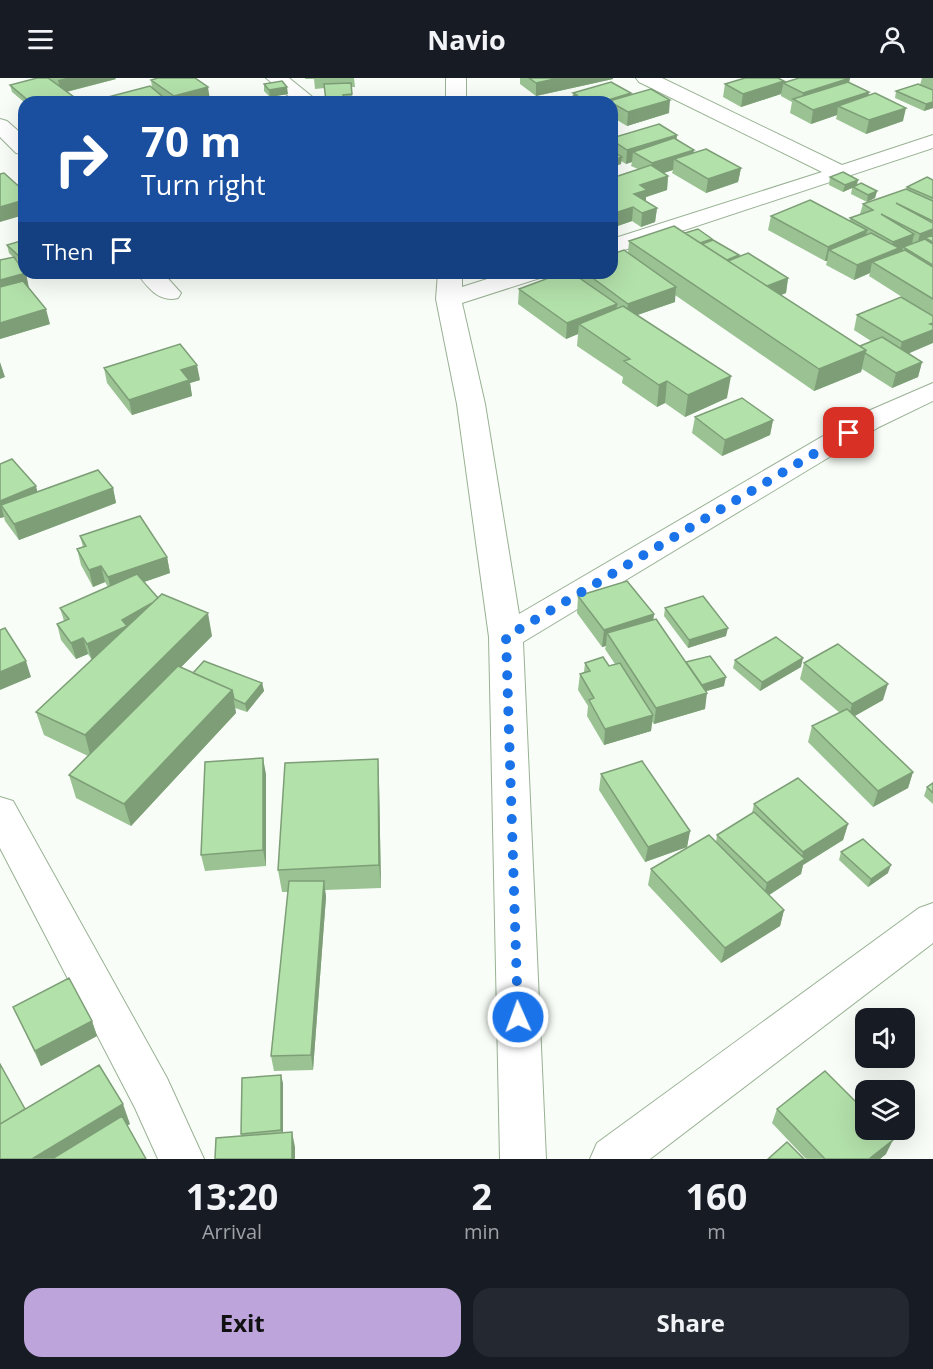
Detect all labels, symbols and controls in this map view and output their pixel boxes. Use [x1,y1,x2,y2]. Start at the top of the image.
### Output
text: Navio [427,21,506,58]
icon: menu [24,23,57,56]
icon: person [876,23,909,56]
text: 70 m [141,112,241,169]
icon: right [42,120,120,198]
text: Turn right [141,166,266,203]
icon: arrive [105,234,138,267]
text: Then [42,236,93,266]
pin [823,407,874,458]
icon: arrive [832,416,865,449]
position arrow [486,985,550,1049]
map controls [855,1008,915,1140]
button: sound [855,1008,915,1068]
button: layers [855,1080,915,1140]
text: 13:20 [186,1172,278,1221]
text: 2 [472,1172,492,1221]
text: 160 [686,1172,747,1221]
text: Arrival [202,1218,262,1245]
text: min [464,1218,500,1245]
text: m [707,1218,726,1245]
button: Exit [24,1288,461,1357]
button: Share [473,1288,909,1357]

